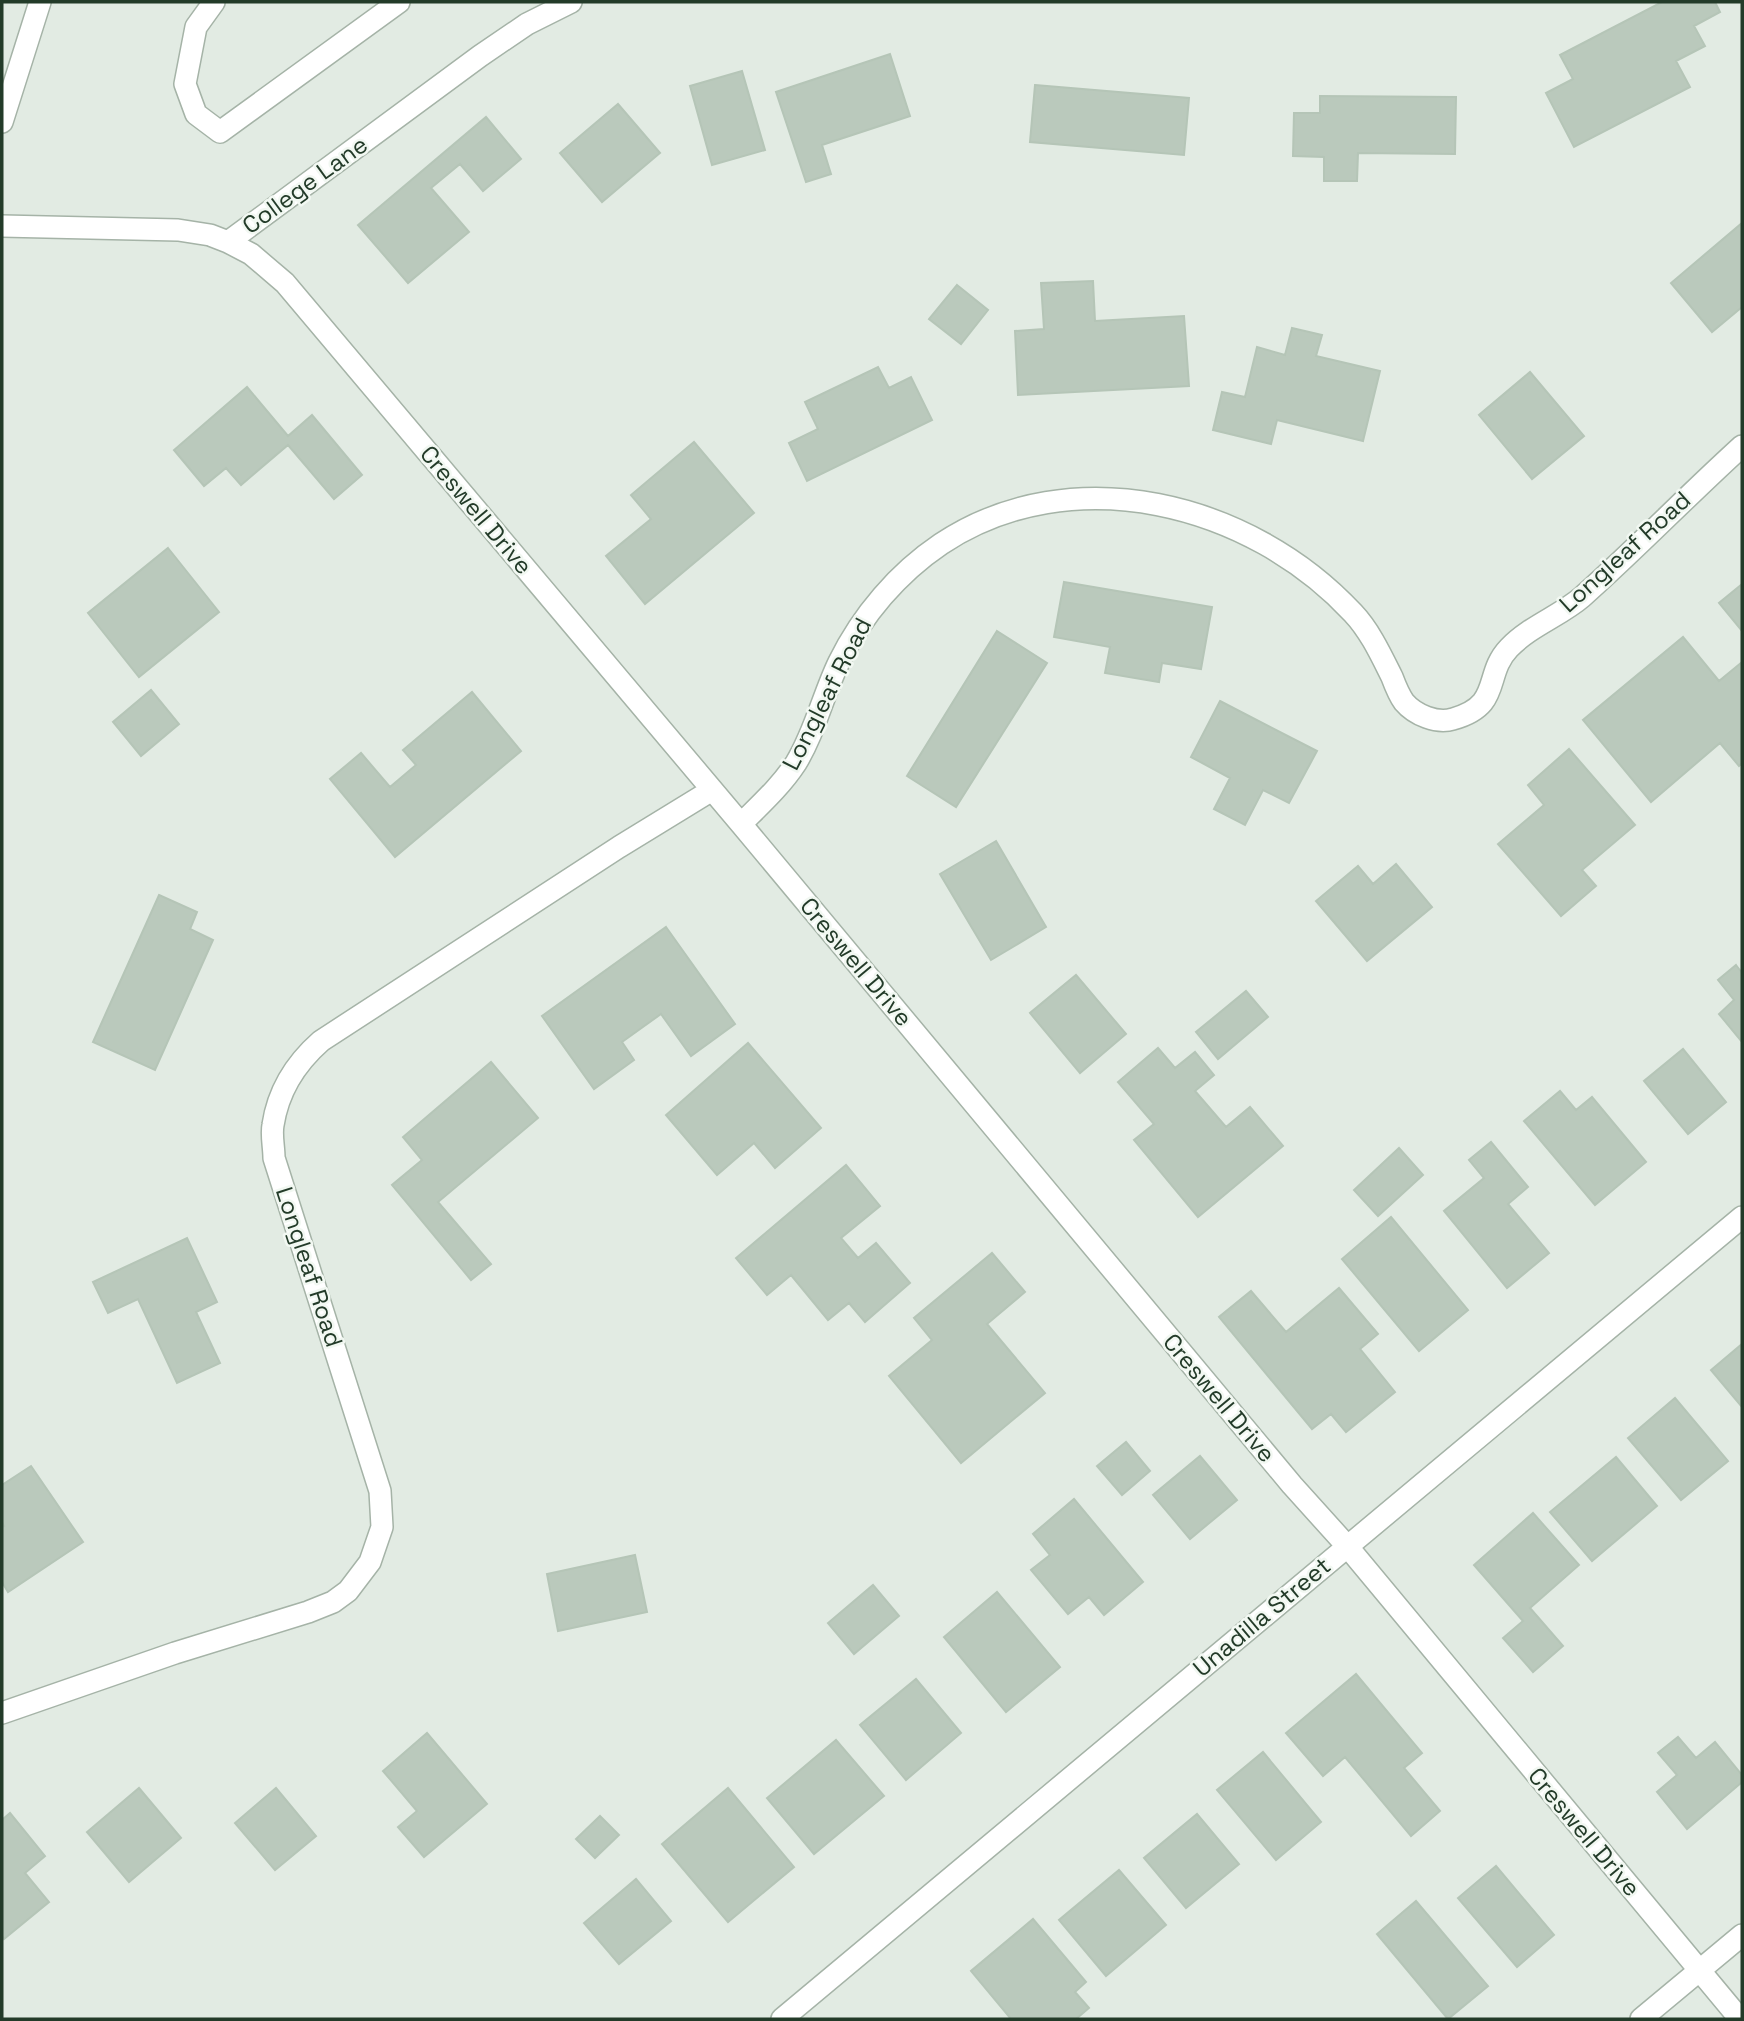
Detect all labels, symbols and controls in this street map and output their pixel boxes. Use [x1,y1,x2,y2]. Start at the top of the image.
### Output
street label: College Lane [236,129,374,241]
street label: Creswell Drive [413,439,539,581]
street label: Longleaf Road [1552,484,1697,619]
street label: Longleaf Road [775,612,878,775]
street label: Creswell Drive [793,891,919,1033]
street label: Longleaf Road [269,1183,350,1351]
street label: Creswell Drive [1156,1327,1282,1469]
street label: Unadilla Street [1186,1550,1337,1683]
street label: Creswell Drive [1521,1761,1647,1903]

